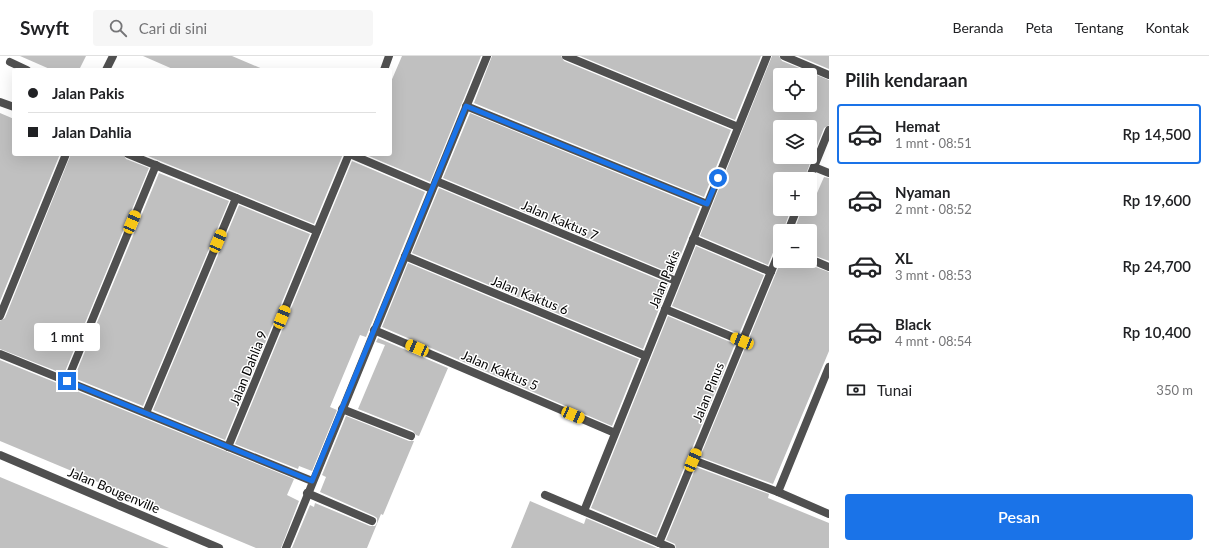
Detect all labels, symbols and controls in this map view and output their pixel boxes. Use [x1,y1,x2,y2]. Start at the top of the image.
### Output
search box [93,10,373,46]
text: Swyft [20,16,69,39]
icon: search [107,17,129,39]
text: Cari di sini [139,19,207,37]
text: Beranda [953,19,1003,36]
text: Peta [1025,19,1053,36]
text: Tentang [1075,19,1124,36]
text: Kontak [1146,19,1189,36]
map controls [773,68,817,268]
button: locate [773,68,817,112]
text: Pilih kendaraan [845,69,968,91]
text: Jalan Pakis [52,84,124,102]
icon: car [847,116,883,152]
text: Hemat [895,117,940,135]
button: layers [773,120,817,164]
text: Jalan Dahlia [52,123,132,141]
text: Rp 14,500 [1122,125,1191,143]
text: 1 mnt · 08:51 [895,135,972,151]
route start [709,169,727,187]
button: + [773,172,817,216]
icon: car [847,182,883,218]
text: Nyaman [895,183,950,201]
text: Rp 19,600 [1122,191,1191,209]
street label: Jalan Kaktus 7 [519,197,601,244]
text: 2 mnt · 08:52 [895,201,972,217]
car [122,209,142,235]
button: − [773,224,817,268]
car [208,228,228,254]
street label: Jalan Pakis [645,247,683,310]
icon: car [847,248,883,284]
text: XL [895,249,913,267]
text: Rp 24,700 [1122,257,1191,275]
text: 3 mnt · 08:53 [895,267,972,283]
street label: Jalan Kaktus 6 [489,272,571,318]
car [272,304,292,330]
icon: car [847,314,883,350]
text: Black [895,315,931,333]
callout: 1 mnt [34,323,100,351]
text: Rp 10,400 [1122,323,1191,341]
street label: Jalan Dahlia 9 [226,328,270,408]
text: 1 mnt [50,329,84,345]
car [729,331,755,351]
text: 4 mnt · 08:54 [895,333,972,349]
car [404,338,430,358]
street label: Jalan Kaktus 5 [459,347,541,393]
street label: Jalan Pinus [689,360,727,424]
route end [58,372,76,390]
icon: cash [845,379,867,401]
text: Tunai [877,381,912,399]
text: 350 m [1156,382,1193,398]
car [560,405,586,425]
car [683,447,703,473]
street label: Jalan Bougenville [66,463,162,517]
button: Pesan [845,494,1193,540]

